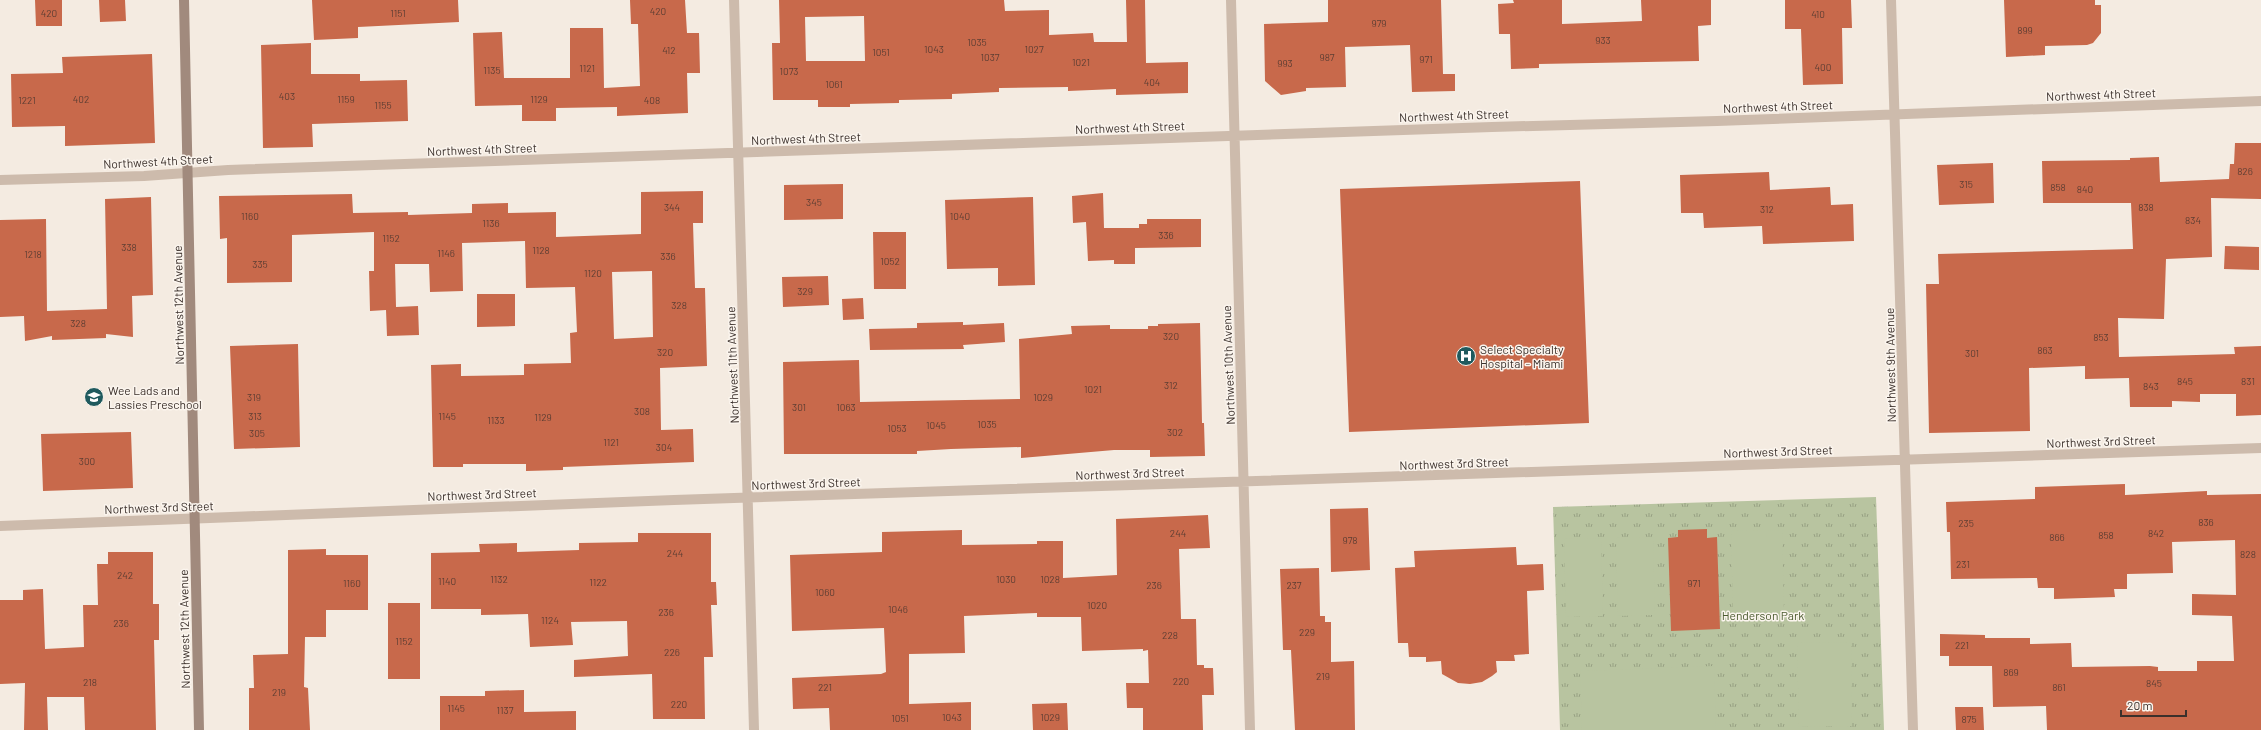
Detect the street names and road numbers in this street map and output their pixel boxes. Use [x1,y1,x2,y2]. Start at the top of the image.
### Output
street label: Northwest 4th Street [2046,85,2156,103]
street label: Northwest 4th Street [1723,97,1833,115]
street label: Northwest 4th Street [1399,106,1509,124]
street label: Northwest 4th Street [1075,118,1185,136]
street label: Northwest 4th Street [751,129,861,147]
street label: Northwest 4th Street [427,140,537,158]
street label: Northwest 4th Street [103,151,213,171]
street label: Northwest 12th Avenue [170,245,186,365]
street label: Northwest 10th Avenue [1219,305,1237,425]
street label: Northwest 11th Avenue [723,306,741,424]
street label: Northwest 9th Avenue [1882,307,1898,423]
street label: Northwest 3rd Street [2046,432,2156,450]
street label: Northwest 3rd Street [1723,442,1833,460]
street label: Northwest 3rd Street [1399,454,1509,472]
street label: Northwest 3rd Street [1075,464,1185,482]
street label: Northwest 3rd Street [751,474,861,492]
street label: Northwest 3rd Street [427,485,537,503]
street label: Northwest 3rd Street [104,498,214,516]
street label: Northwest 12th Avenue [176,569,192,689]

